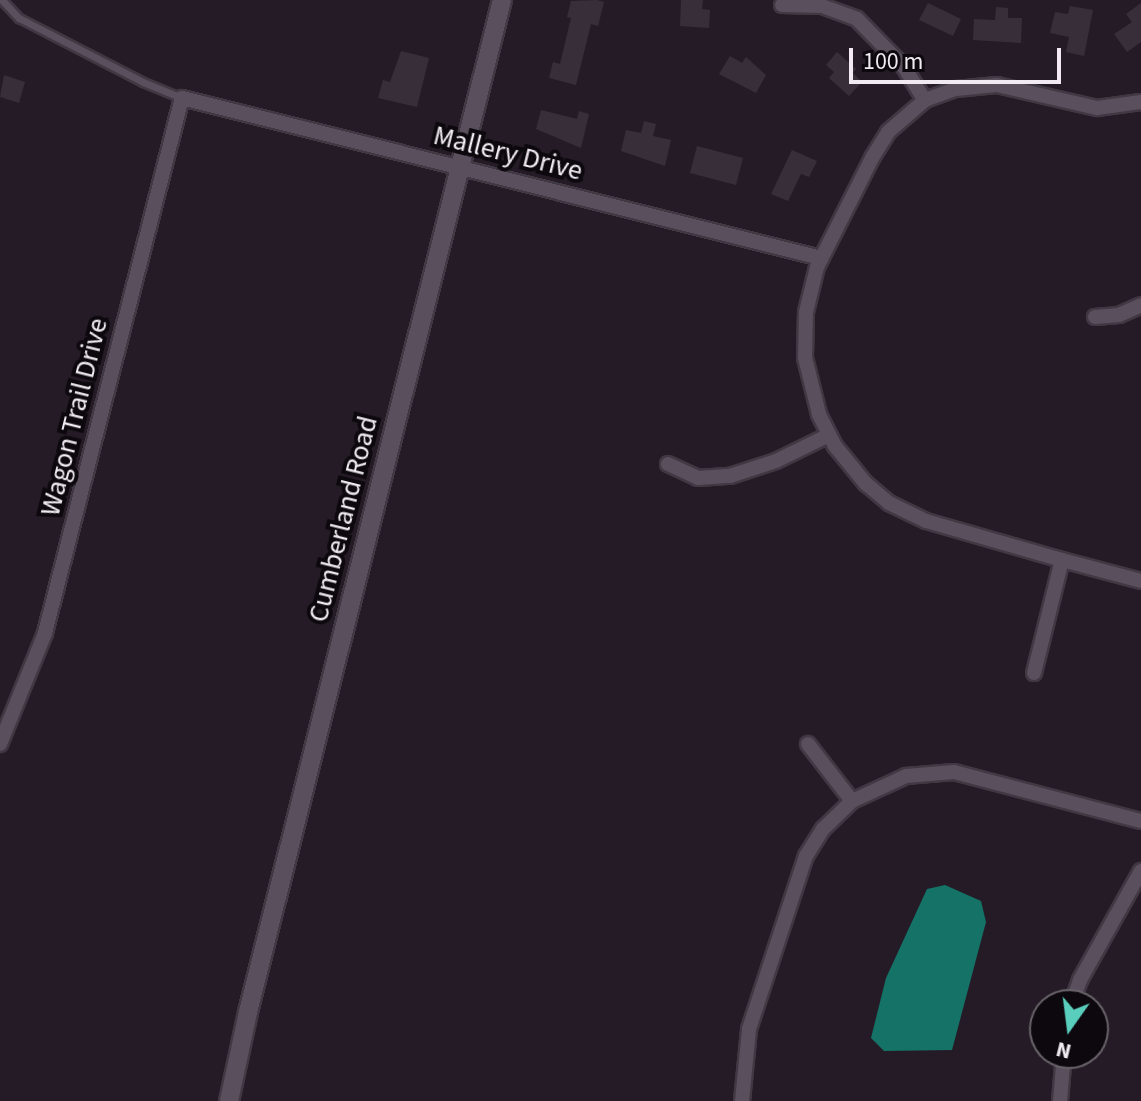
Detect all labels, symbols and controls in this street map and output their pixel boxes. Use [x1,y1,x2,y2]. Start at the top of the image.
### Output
scale bar [853,32,1065,82]
text: 100 m [863,44,923,79]
street label: Mallery Drive [430,118,586,188]
street label: Wagon Trail Drive [33,315,115,519]
street label: Cumberland Road [301,413,385,625]
north arrow [1029,989,1109,1069]
text: N [1053,1033,1075,1068]

